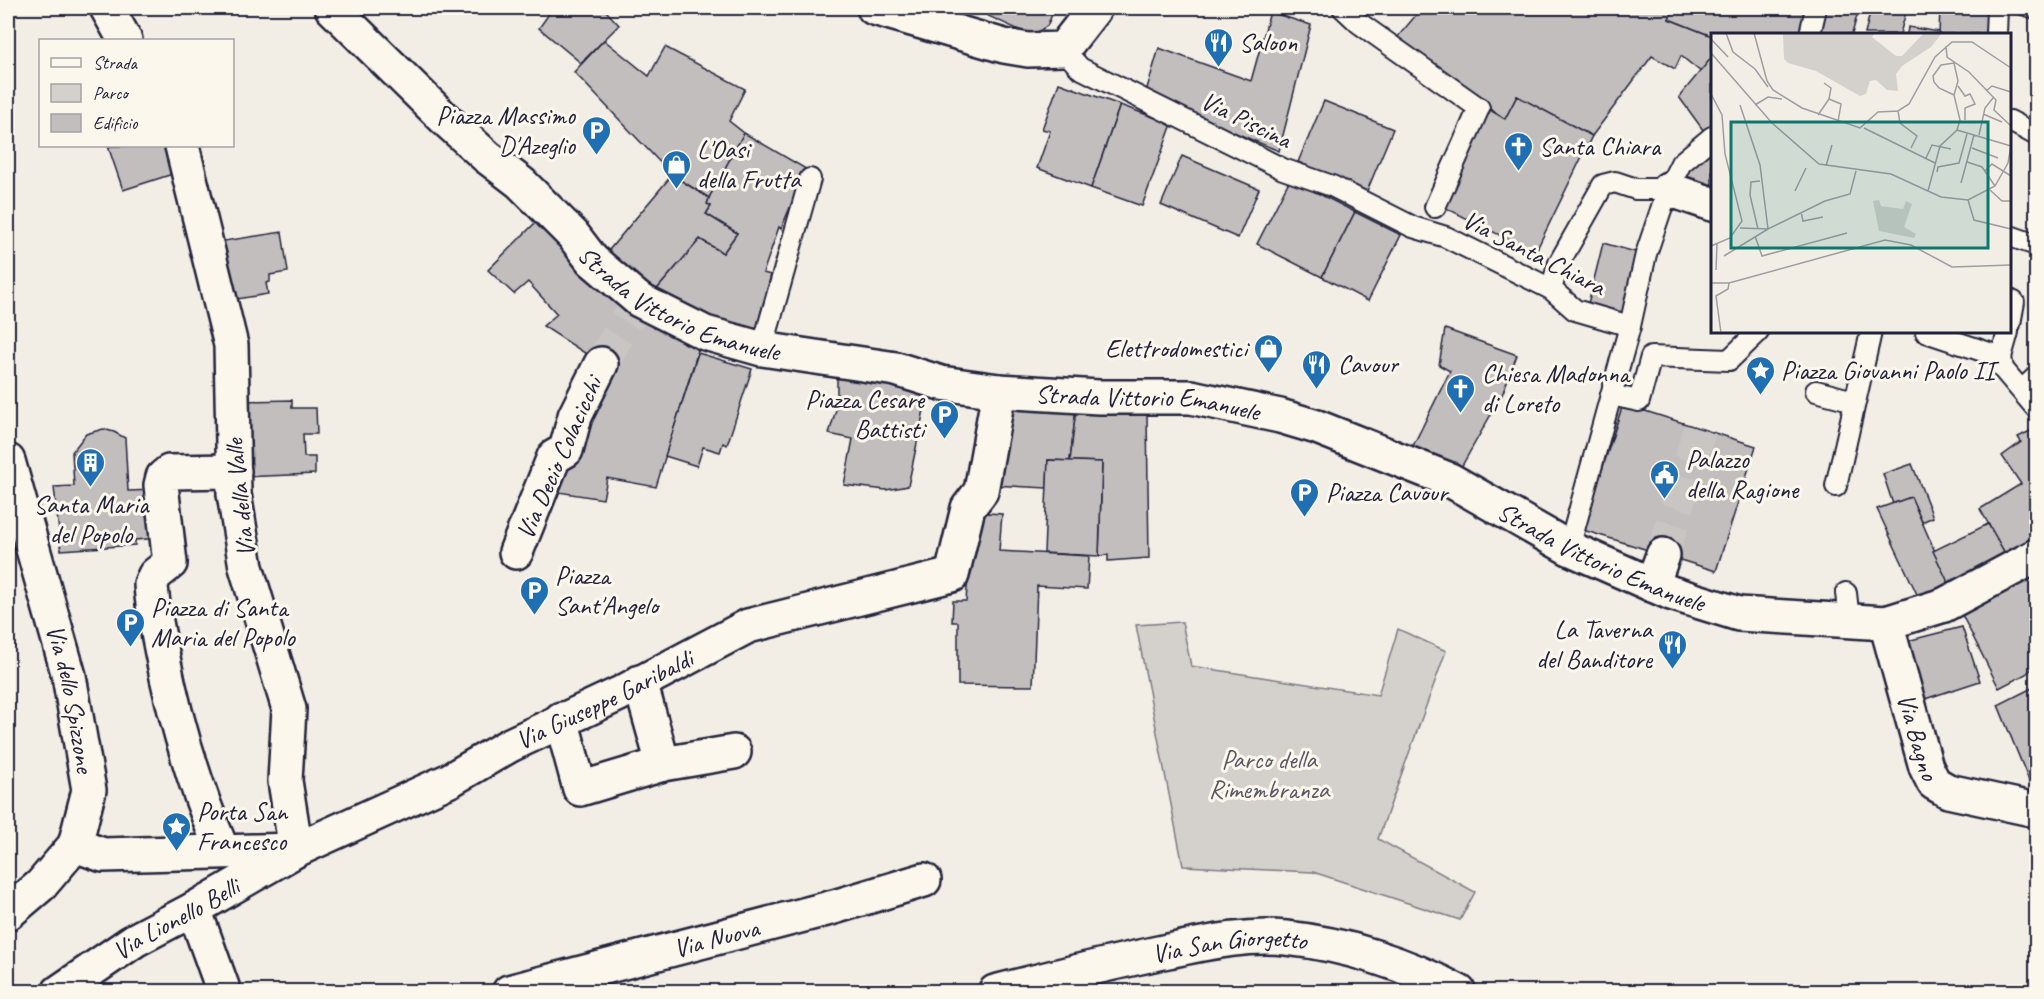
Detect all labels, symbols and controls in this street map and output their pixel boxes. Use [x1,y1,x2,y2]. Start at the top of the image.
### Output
restaurant icon: Saloon [1202,26,1234,68]
place label: Saloon [1239,26,1297,59]
inset map [1711,33,2011,333]
legend [39,39,234,147]
text: Strada [93,52,138,74]
text: Parco [93,82,129,104]
street label: Via Piscina [1195,84,1298,157]
place label: Piazza Massimo D'Azeglio [436,99,577,162]
text: Edificio [93,112,139,134]
parking icon: Piazza Massimo D'Azeglio [580,114,612,156]
church icon: Santa Chiara [1502,130,1534,172]
place label: Santa Chiara [1539,130,1662,163]
place label: L'Oasi della Frutta [697,133,802,196]
shop icon: L'Oasi della Frutta [660,148,692,190]
street label: Via Santa Chiara [1457,203,1612,304]
street label: Strada Vittorio Emanuele [571,239,784,368]
place label: Elettrodomestici [1105,332,1250,365]
shop icon: Elettrodomestici [1252,332,1284,374]
restaurant icon: Cavour [1301,348,1333,390]
place label: Cavour [1338,348,1400,381]
place icon: Piazza Giovanni Paolo II [1744,354,1776,396]
place label: Piazza Giovanni Paolo II [1781,354,2000,387]
place label: Chiesa Madonna di Loreto [1482,357,1631,420]
street label: Via Decio Colacicchi [508,369,611,544]
church icon: Chiesa Madonna di Loreto [1445,372,1477,414]
street label: Strada Vittorio Emanuele [1035,377,1265,428]
place label: Piazza Cesare Battisti [805,383,927,446]
parking icon: Piazza Cesare Battisti [929,398,961,440]
street label: Via della Valle [217,436,263,559]
place label: Palazzo della Ragione [1686,443,1800,506]
building icon: Santa Maria del Popolo [75,446,107,488]
public building icon: Palazzo della Ragione [1649,458,1681,500]
parking icon: Piazza Cavour [1289,476,1321,518]
place label: Piazza Cavour [1326,476,1450,509]
place label: Santa Maria del Popolo [34,488,150,551]
street label: Strada Vittorio Emanuele [1492,494,1711,620]
place label: Piazza Sant'Angelo [555,559,661,622]
parking icon: Piazza Sant'Angelo [518,574,550,616]
place label: Piazza di Santa Maria del Popolo [151,591,296,654]
parking icon: Piazza di Santa Maria del Popolo [114,606,146,648]
place label: La Taverna del Banditore [1536,613,1654,676]
street label: Via dello Spizzone [39,621,103,778]
restaurant icon: La Taverna del Banditore [1657,628,1689,670]
street label: Via Giuseppe Garibaldi [510,640,701,757]
street label: Via Bagno [1890,690,1947,787]
park label: Parco della Rimembranza [1209,743,1331,806]
place label: Porta San Francesco [197,795,288,858]
place icon: Porta San Francesco [160,810,192,852]
street label: Via Lionello Belli [106,869,248,967]
street label: Via Nuova [670,910,764,965]
street label: Via San Giorgetto [1149,920,1311,970]

